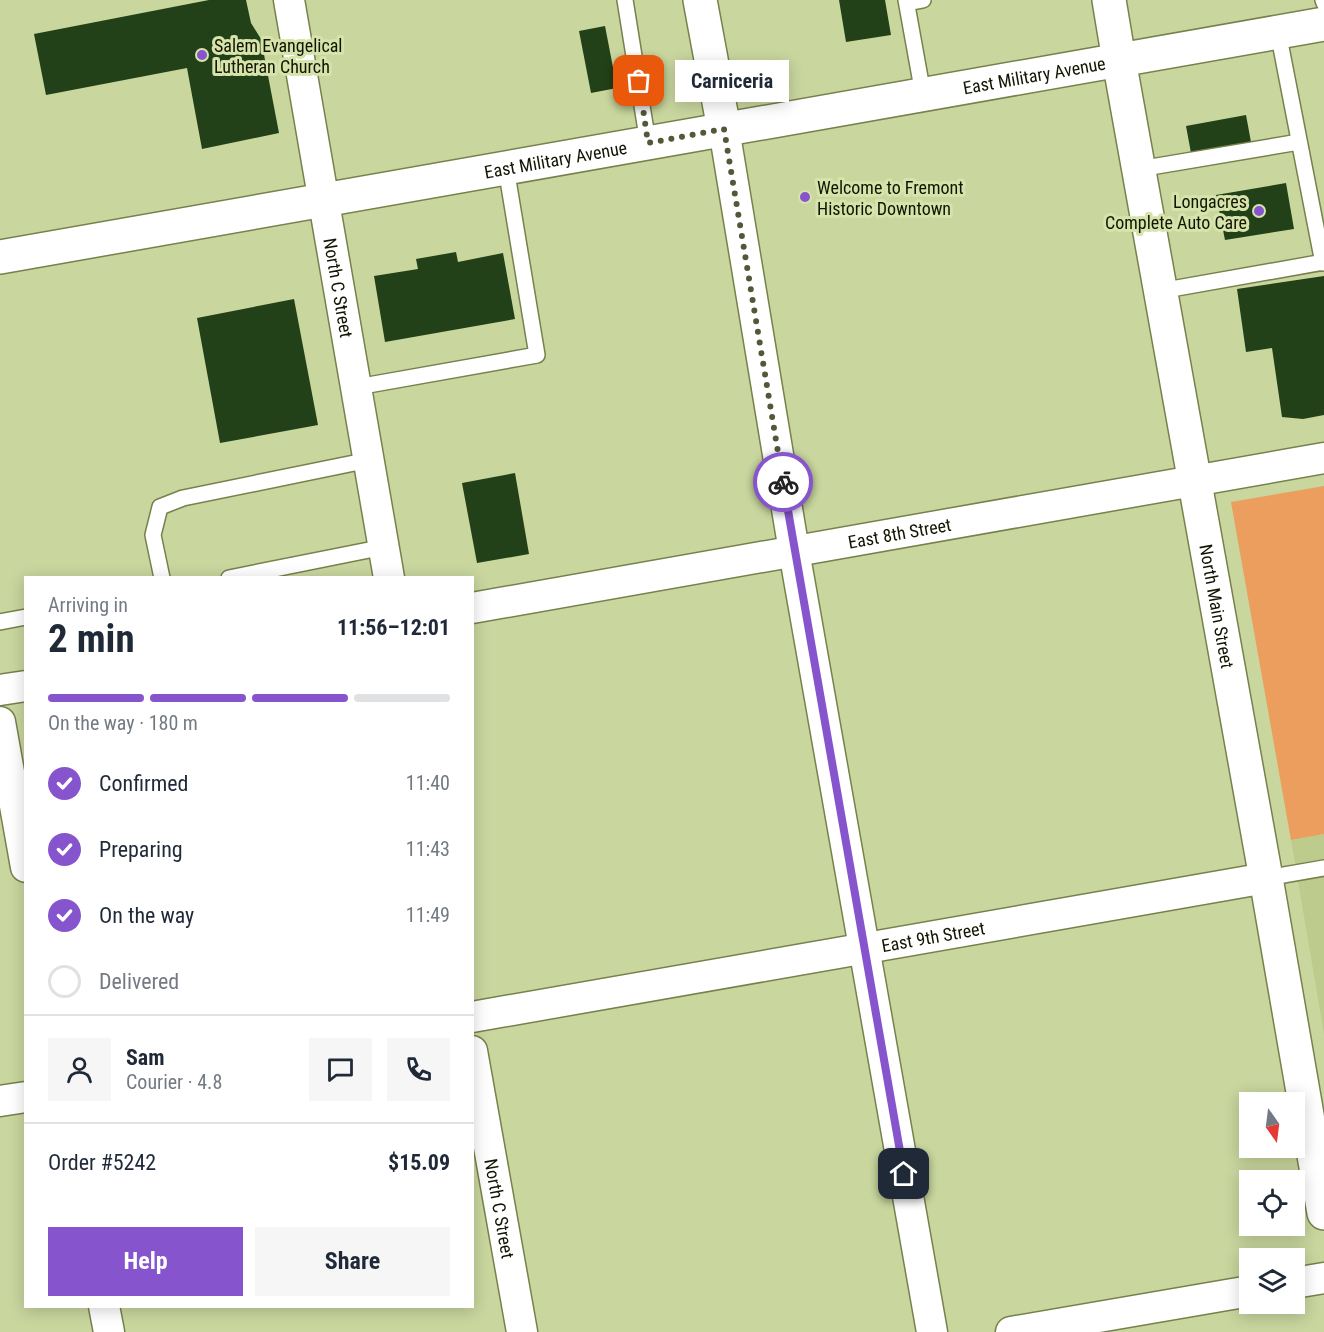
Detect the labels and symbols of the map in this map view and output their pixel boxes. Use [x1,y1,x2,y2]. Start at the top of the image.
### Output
place label: Salem Evangelical Lutheran Church [214,35,342,77]
marker: Salem Evangelical Lutheran Church [195,48,209,62]
street label: East Military Avenue [961,52,1107,98]
pin [613,55,664,106]
callout: Carniceria [675,60,789,102]
street label: East Military Avenue [483,136,628,182]
place label: Welcome to Fremont Historic Downtown [817,177,964,219]
marker: Welcome to Fremont Historic Downtown [798,190,812,204]
place label: Longacres Complete Auto Care [1105,191,1247,233]
marker: Longacres Complete Auto Care [1252,204,1266,218]
street label: North C Street [320,236,358,339]
courier [753,452,813,512]
street label: East 8th Street [846,513,953,552]
street label: North Main Street [1196,543,1239,670]
street label: East 9th Street [880,917,986,956]
north arrow [1239,1092,1305,1158]
pin [878,1148,929,1199]
street label: North C Street [481,1157,519,1260]

